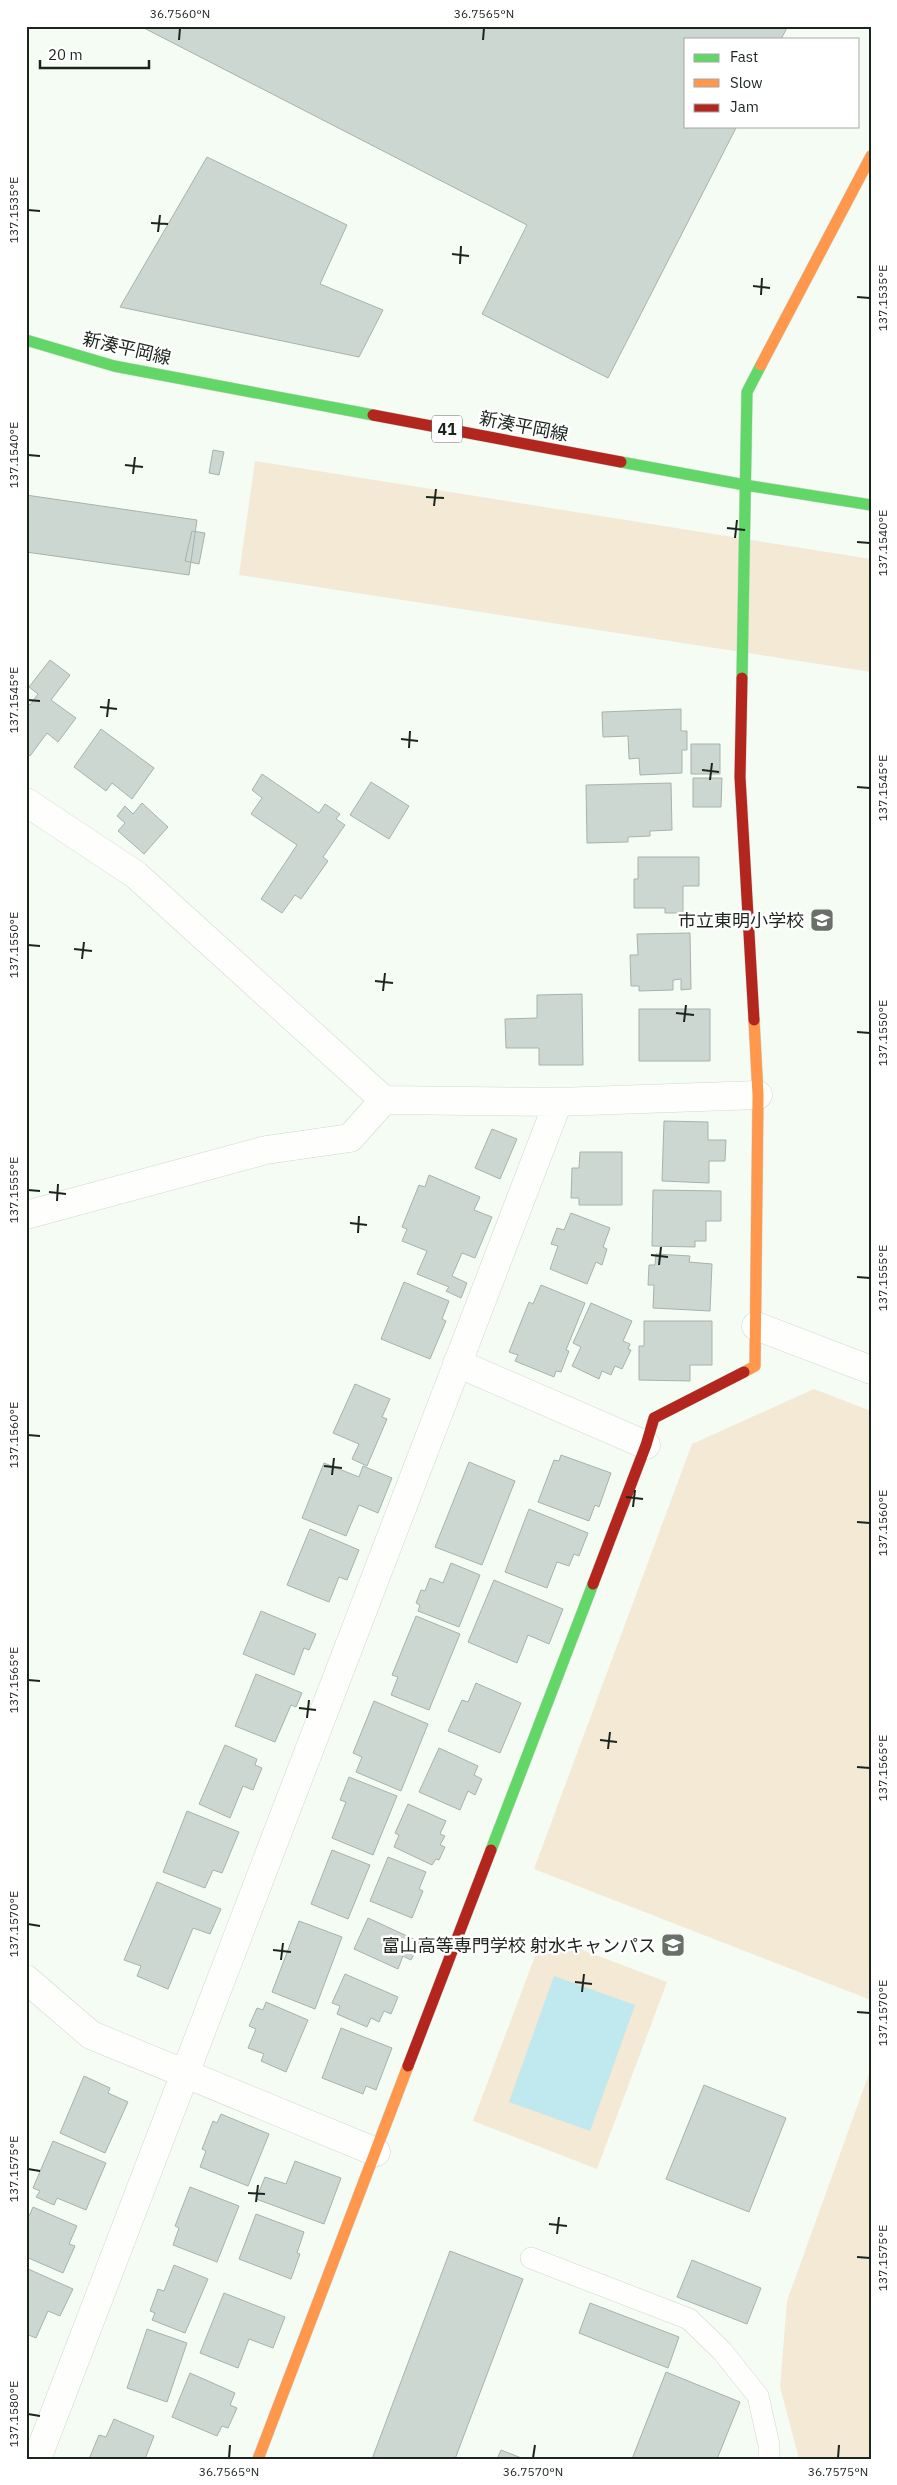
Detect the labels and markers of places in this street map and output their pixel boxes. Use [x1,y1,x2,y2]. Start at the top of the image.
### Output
school or university icon: 市立東明小学校 [809,907,835,933]
place label: 市立東明小学校 [678,909,804,932]
school or university icon: 富山高等専門学校 射水キャンパス [660,1932,686,1958]
place label: 富山高等専門学校 射水キャンパス [382,1934,656,1957]

